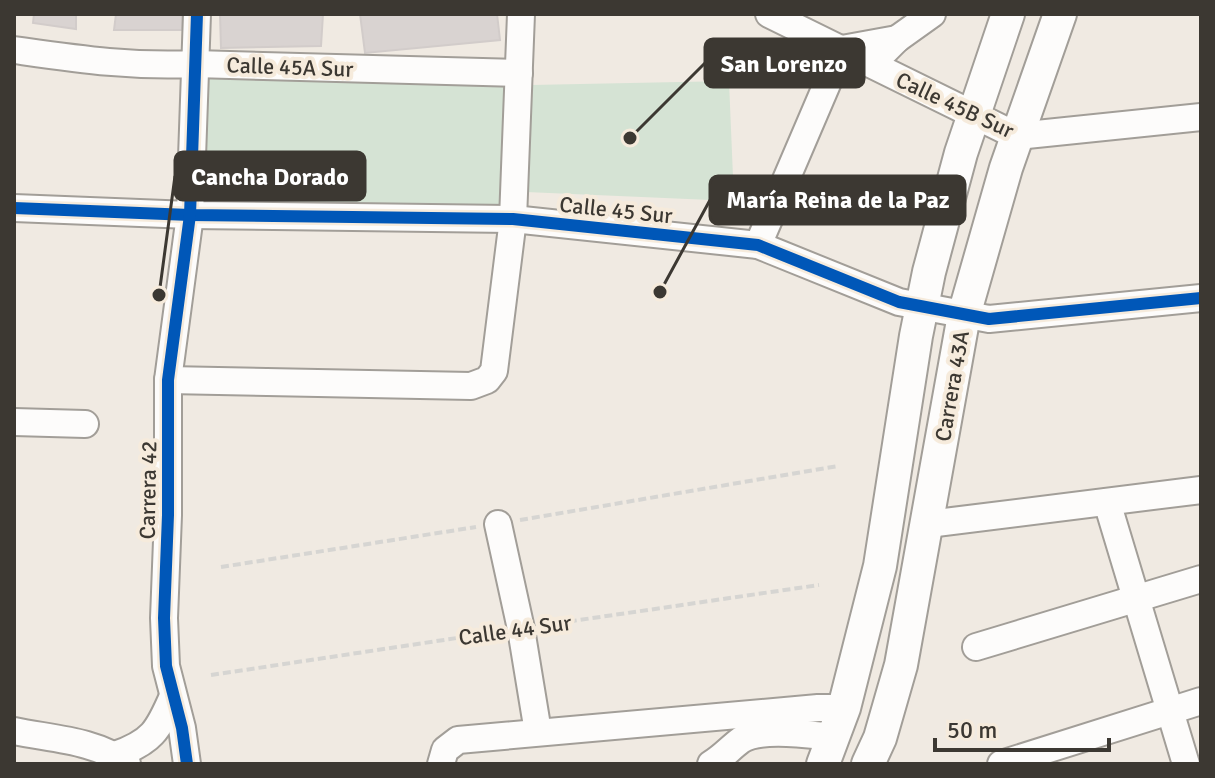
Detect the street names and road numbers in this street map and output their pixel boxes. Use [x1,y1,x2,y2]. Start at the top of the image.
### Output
street label: Calle 45A Sur [226,51,354,83]
street label: Calle 45B Sur [892,66,1018,144]
street label: Calle 45 Sur [558,191,674,229]
street label: Carrera 43A [929,328,975,444]
street label: Carrera 42 [134,440,162,540]
street label: Calle 44 Sur [457,609,573,651]

